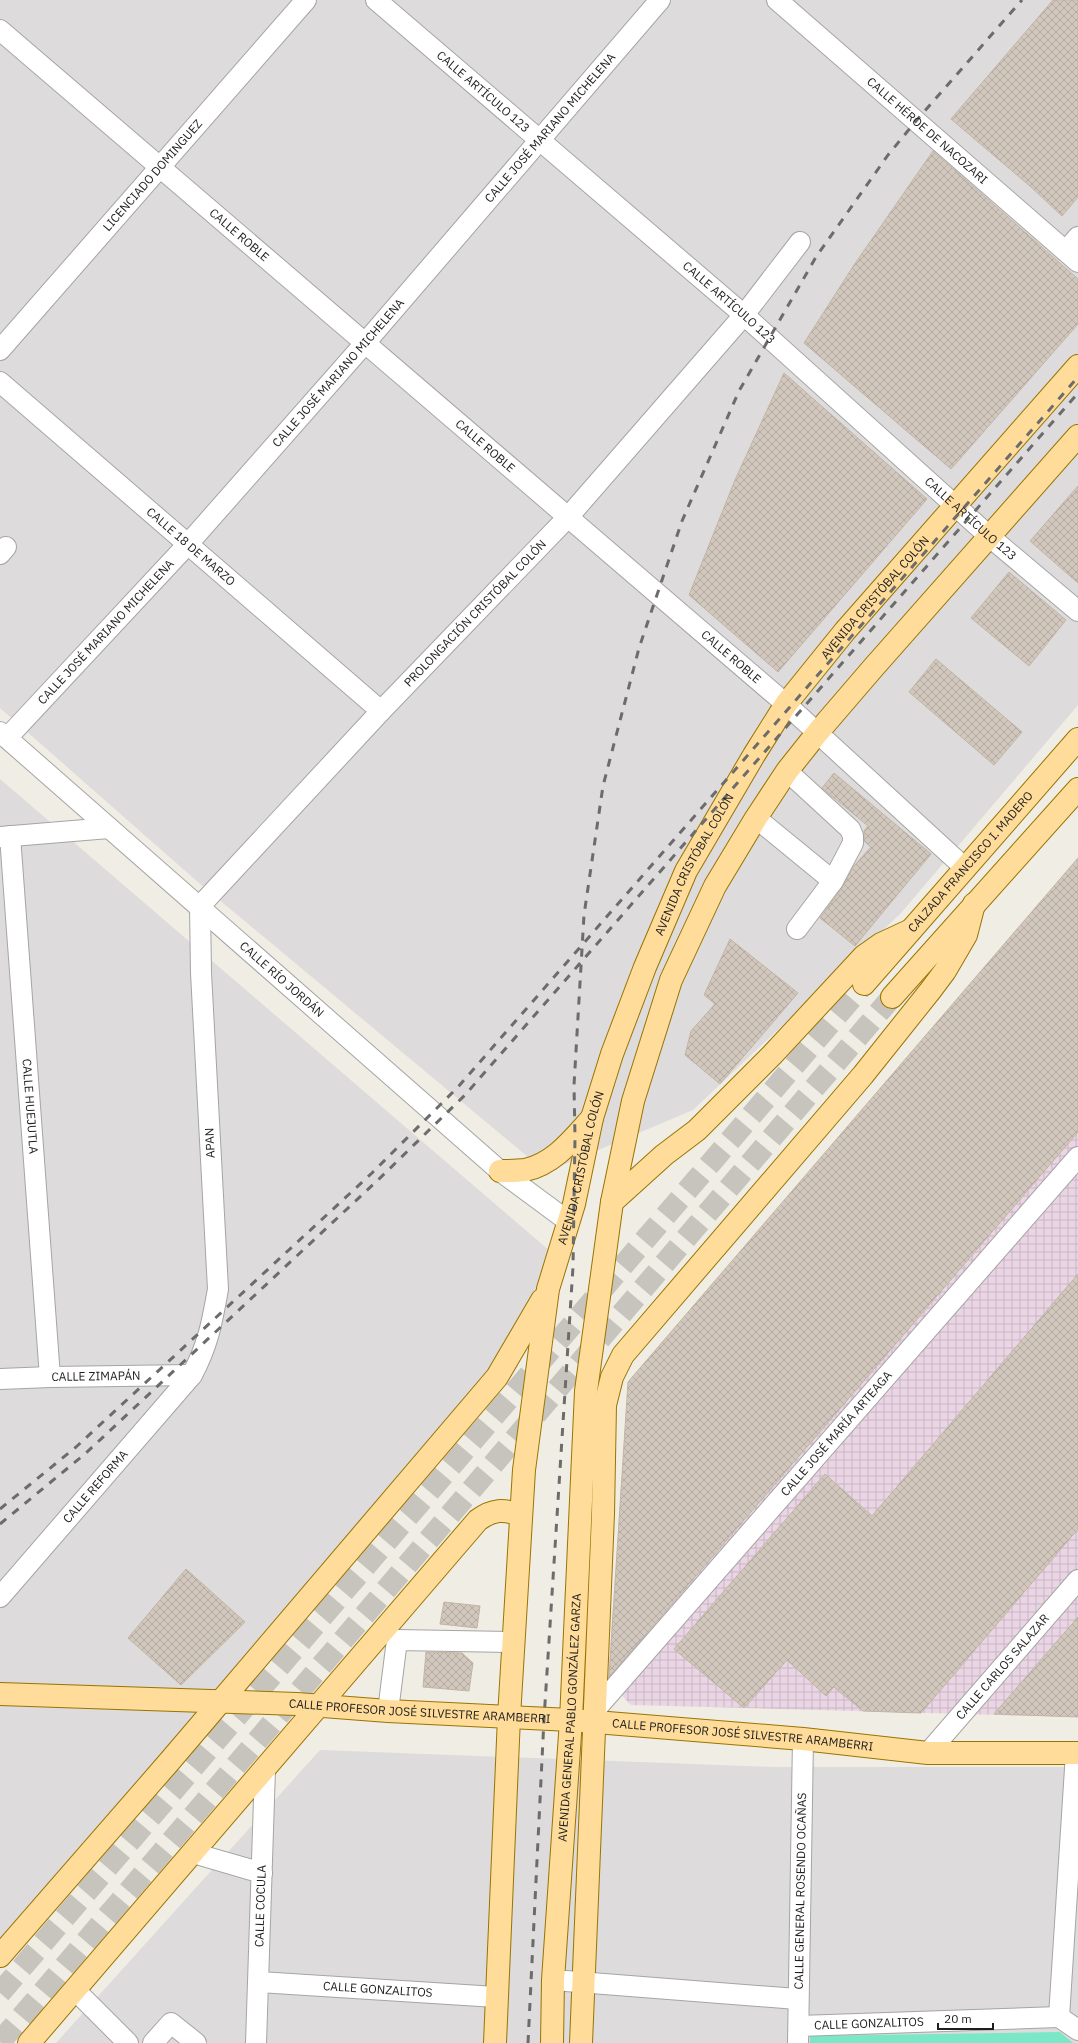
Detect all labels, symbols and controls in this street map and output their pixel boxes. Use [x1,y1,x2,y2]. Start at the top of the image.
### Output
street label: CALLE ARTÍCULO 123 [434,47,533,135]
street label: CALLE JOSÉ MARIANO MICHELENA [481,49,618,205]
street label: CALLE HÉROE DE NACOZARI [864,74,991,187]
street label: LICENCIADO DOMINGUEZ [100,116,205,234]
street label: CALLE ROBLE [206,205,272,264]
street label: CALLE ARTÍCULO 123 [680,258,779,347]
street label: CALLE JOSÉ MARIANO MICHELENA [269,295,407,450]
street label: CALLE ROBLE [452,416,518,475]
street label: CALLE ARTÍCULO 123 [922,474,1020,563]
street label: CALLE 18 DE MARZO [144,504,239,589]
street label: AVENIDA CRISTÓBAL COLÓN [817,533,932,662]
street label: PROLONGACIÓN CRISTÓBAL COLÓN [400,536,549,690]
street label: CALLE JOSÉ MARIANO MICHELENA [34,556,177,707]
street label: CALLE ROBLE [698,627,764,686]
street label: CALZADA FRANCISCO I. MADERO [905,788,1036,935]
street label: AVENIDA CRISTÓBAL COLÓN [651,791,737,938]
street label: CALLE RÍO JORDÁN [237,938,327,1020]
street label: CALLE HUEJUTLA [19,1058,42,1155]
street label: AVENIDA CRISTÓBAL COLÓN [554,1089,607,1246]
street label: APAN [201,1127,218,1159]
street label: CALLE JOSÉ MARÍA ARTEAGA [777,1367,895,1499]
street label: CALLE ZIMAPÁN [51,1368,141,1384]
street label: CALLE REFORMA [59,1446,131,1526]
street label: AVENIDA GENERAL PABLO GONZÁLEZ GARZA [555,1593,584,1842]
street label: CALLE CARLOS SALAZAR [952,1610,1052,1722]
street label: CALLE PROFESOR JOSÉ SILVESTRE ARAMBERRI [289,1696,551,1726]
street label: CALLE PROFESOR JOSÉ SILVESTRE ARAMBERRI [612,1715,874,1754]
street label: CALLE GENERAL ROSENDO OCAÑAS [791,1792,809,1990]
street label: CALLE COCULA [251,1864,269,1947]
street label: CALLE GONZALITOS [322,1978,433,2000]
scale bar [938,2005,993,2031]
text: 20 m [944,2011,972,2026]
street label: CALLE GONZALITOS [814,2014,924,2032]

